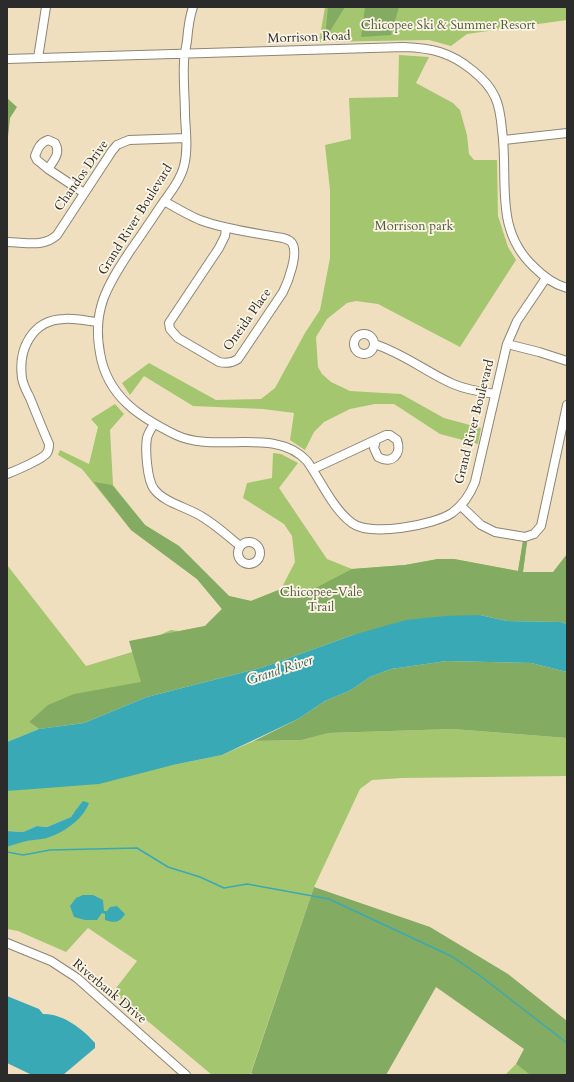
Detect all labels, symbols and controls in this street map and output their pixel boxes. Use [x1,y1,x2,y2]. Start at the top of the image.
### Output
park label: Chicopee Ski & Summer Resort [361,18,535,34]
street label: Morrison Road [267,29,351,47]
street label: Chandos Drive [52,137,112,215]
street label: Grand River Boulevard [96,162,176,278]
park label: Morrison park [375,219,453,235]
street label: Oneida Place [221,286,275,354]
street label: Grand River Boulevard [452,358,498,486]
park label: Chicopee-Vale Trail [280,585,362,616]
water label: Grand River [245,652,315,690]
street label: Riverbank Drive [69,957,149,1027]

